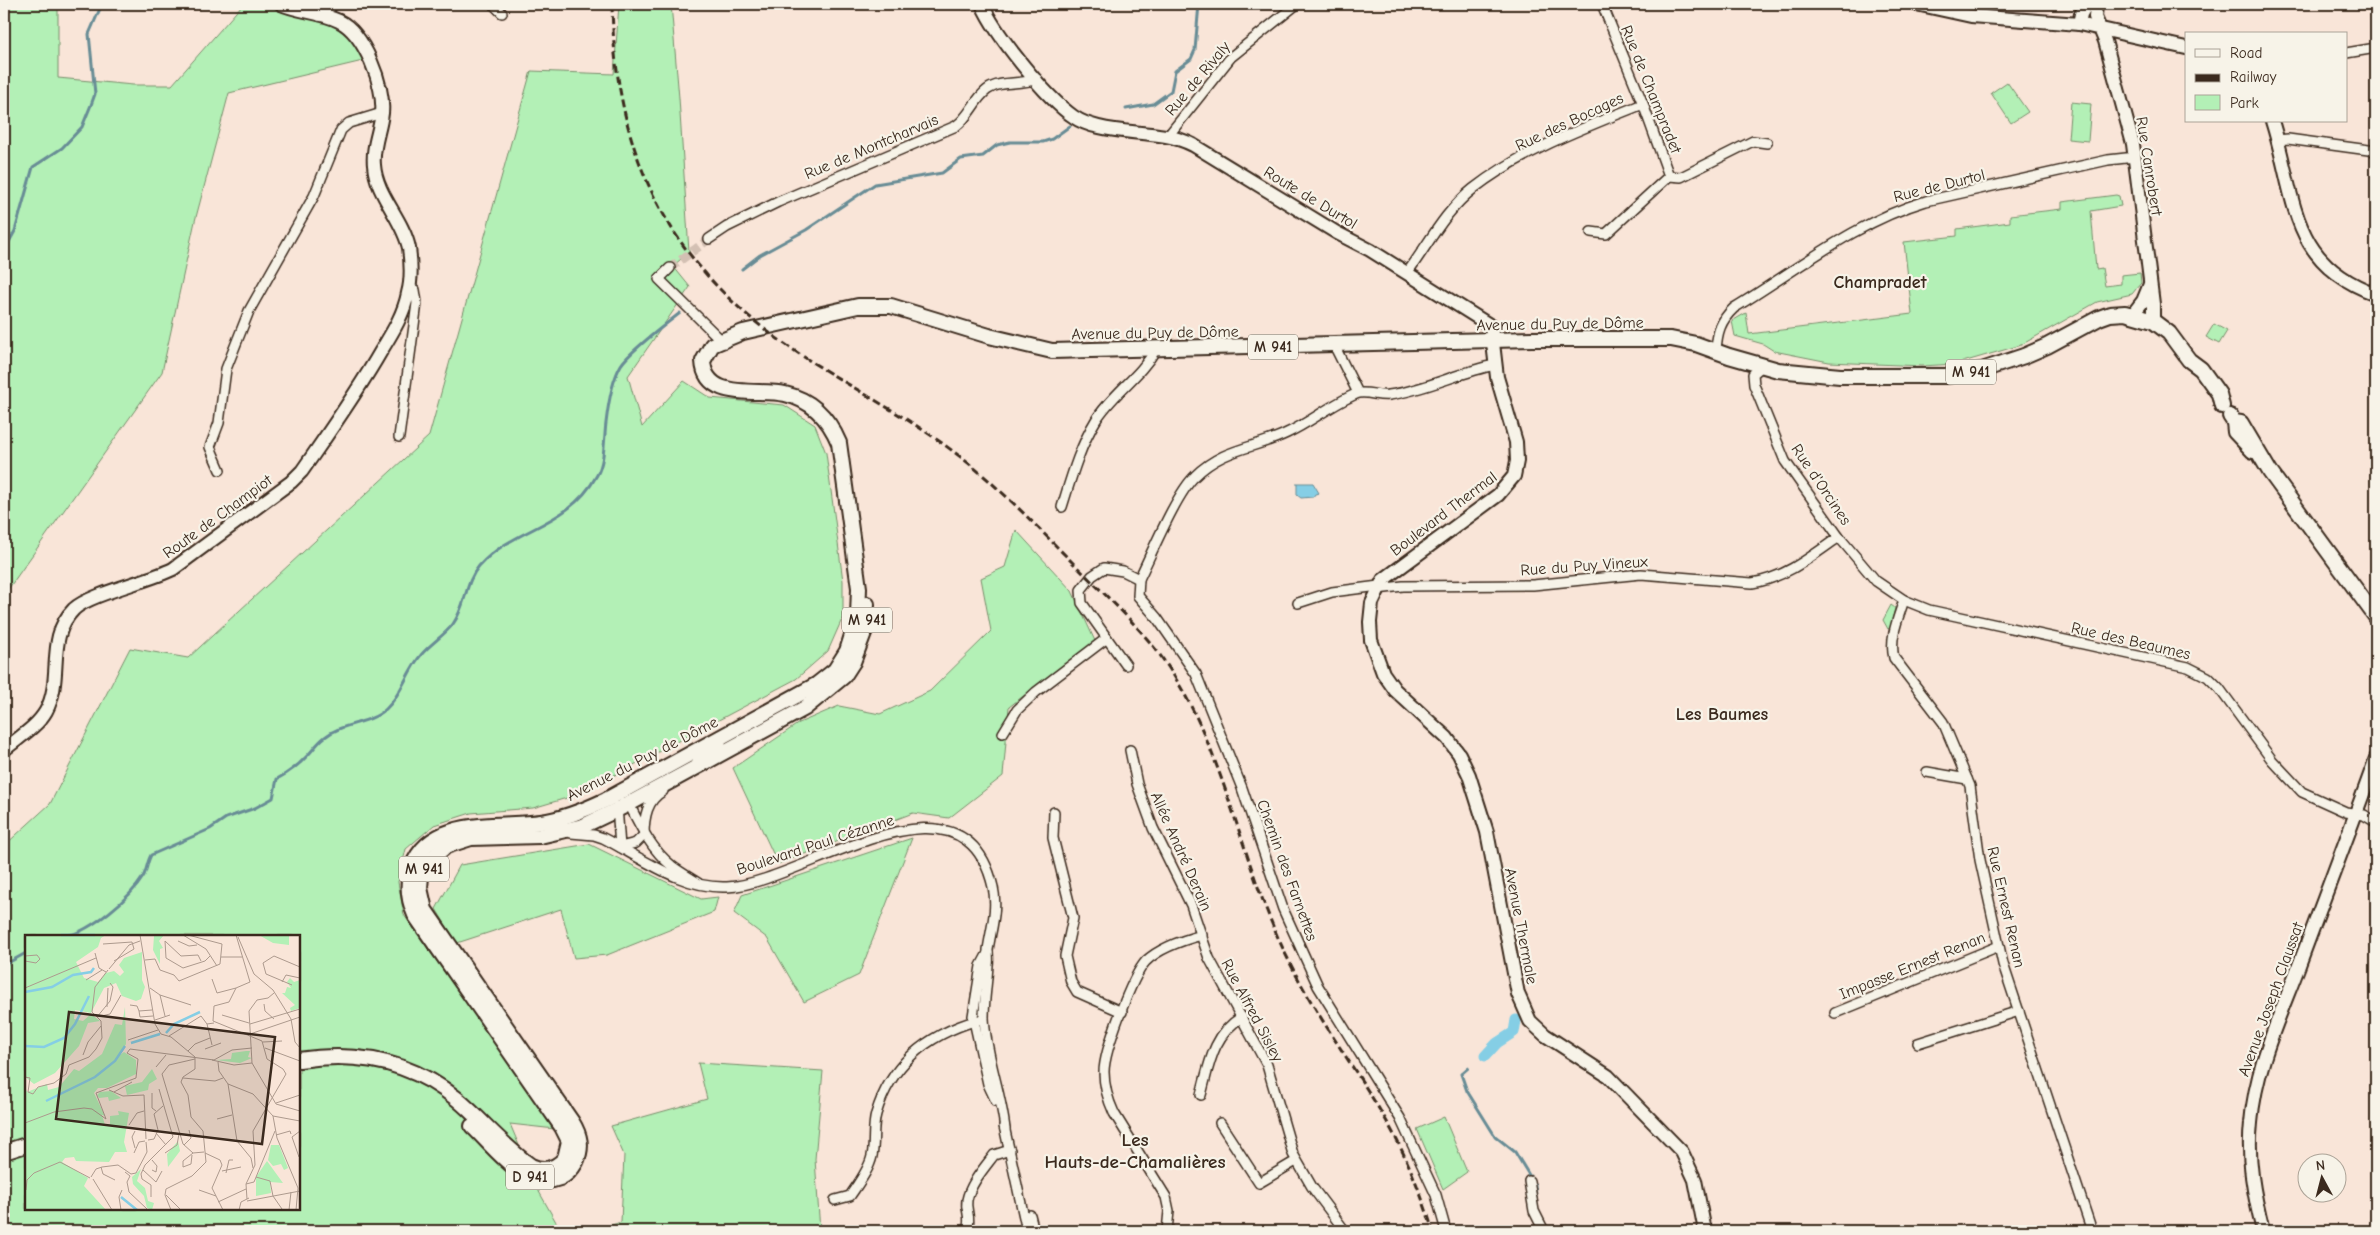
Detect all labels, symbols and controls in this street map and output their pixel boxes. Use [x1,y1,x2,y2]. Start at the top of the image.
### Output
street label: Rue de Champradet [1617,23,1685,156]
legend [2185,32,2348,122]
street label: Rue de Rivaly [1162,37,1235,119]
text: Road [2230,44,2262,62]
text: Railway [2230,68,2277,86]
street label: Rue des Bocages [1513,89,1627,155]
text: Park [2230,94,2259,112]
street label: Rue de Montcharvais [802,110,941,183]
street label: Rue Canrobert [2132,115,2166,217]
street label: Route de Durtol [1260,163,1361,233]
street label: Rue de Durtol [1892,166,1987,206]
district label: Champradet [1833,272,1928,293]
street label: Avenue du Puy de Dôme [1476,314,1644,334]
street label: Avenue du Puy de Dôme [1071,323,1239,343]
road number: M 941 [1248,334,1298,360]
road number: M 941 [1946,360,1996,384]
street label: Rue d'Orcines [1788,441,1855,529]
street label: Boulevard Thermal [1387,468,1500,560]
street label: Route de Champiot [160,471,276,562]
street label: Rue du Puy Vineux [1520,553,1649,579]
road number: M 941 [842,608,892,632]
street label: Rue des Beaumes [2069,619,2192,664]
district label: Les Baumes [1676,704,1769,725]
street label: Avenue du Puy de Dôme [564,713,721,805]
street label: Allée André Derain [1147,789,1215,914]
street label: Chemin des Farnettes [1253,797,1321,944]
street label: Boulevard Paul Cézanne [734,811,896,879]
street label: Rue Ernest Renan [1983,845,2029,970]
road number: M 941 [399,856,449,882]
street label: Avenue Thermale [1501,866,1541,986]
street label: Avenue Joseph Claussat [2235,919,2307,1079]
street label: Impasse Ernest Renan [1837,928,1988,1003]
inset map [25,935,300,1210]
street label: Rue Alfred Sisley [1217,956,1287,1066]
district label: Les Hauts-de-Chamalières [1045,1129,1225,1173]
north arrow [2298,1152,2348,1202]
text: N [2315,1157,2326,1175]
road number: D 941 [506,1164,554,1190]

